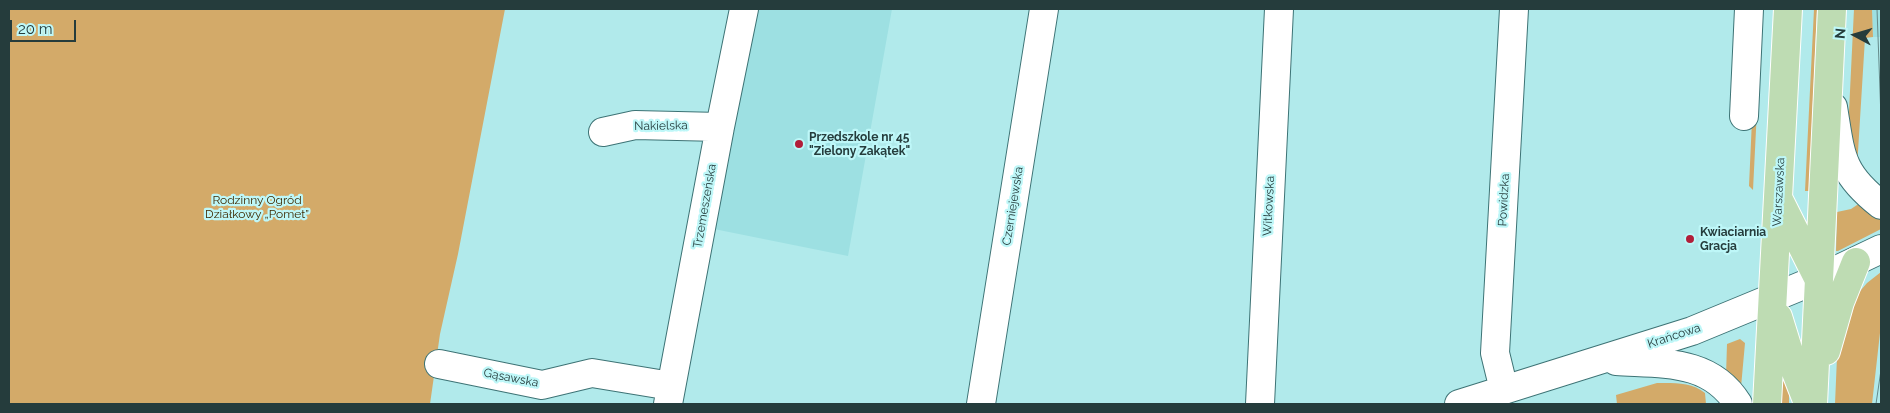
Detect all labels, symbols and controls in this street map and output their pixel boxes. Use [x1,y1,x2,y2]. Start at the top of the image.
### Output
scale bar [12,10,79,42]
north arrow [1830,10,1880,60]
text: 20 m [18,20,53,38]
text: N [1832,27,1849,40]
street label: Nakielska [634,118,688,134]
place label: Przedszkole nr 45 "Zielony Zakątek" [809,130,910,158]
marker: Przedszkole nr 45 "Zielony Zakątek" [793,138,805,150]
street label: Warszawska [1770,157,1788,227]
street label: Trzemeszeńska [690,163,720,249]
street label: Czerniejewska [1000,165,1026,247]
street label: Powidzka [1495,173,1513,227]
street label: Witkowska [1260,175,1278,237]
park label: Rodzinny Ogród Działkowy „Pomet” [205,193,309,221]
place label: Kwiaciarnia Gracja [1700,225,1766,253]
marker: Kwiaciarnia Gracja [1684,233,1696,245]
street label: Krańcowa [1646,321,1702,351]
street label: Gąsawska [482,366,540,390]

